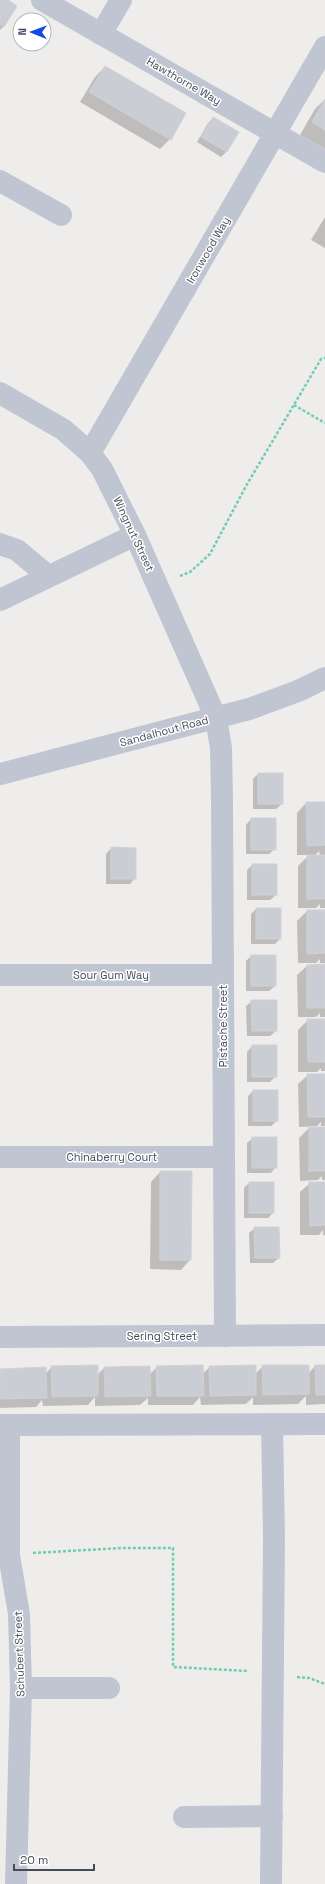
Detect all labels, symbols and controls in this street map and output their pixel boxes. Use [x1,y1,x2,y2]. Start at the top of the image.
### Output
north arrow [12,12,52,52]
text: N [15,28,29,36]
street label: Hawthorne Way [144,54,224,108]
street label: Ironwood Way [183,214,233,286]
street label: Wingnut Street [111,494,157,574]
street label: Sandalhout Road [118,712,210,750]
street label: Sour Gum Way [73,968,149,982]
street label: Pistache Street [216,985,230,1067]
street label: Chinaberry Court [67,1150,157,1164]
street label: Sering Street [127,1329,197,1343]
street label: Schubert Street [11,1611,27,1697]
scale bar [14,1846,94,1872]
text: 20 m [20,1852,48,1868]

